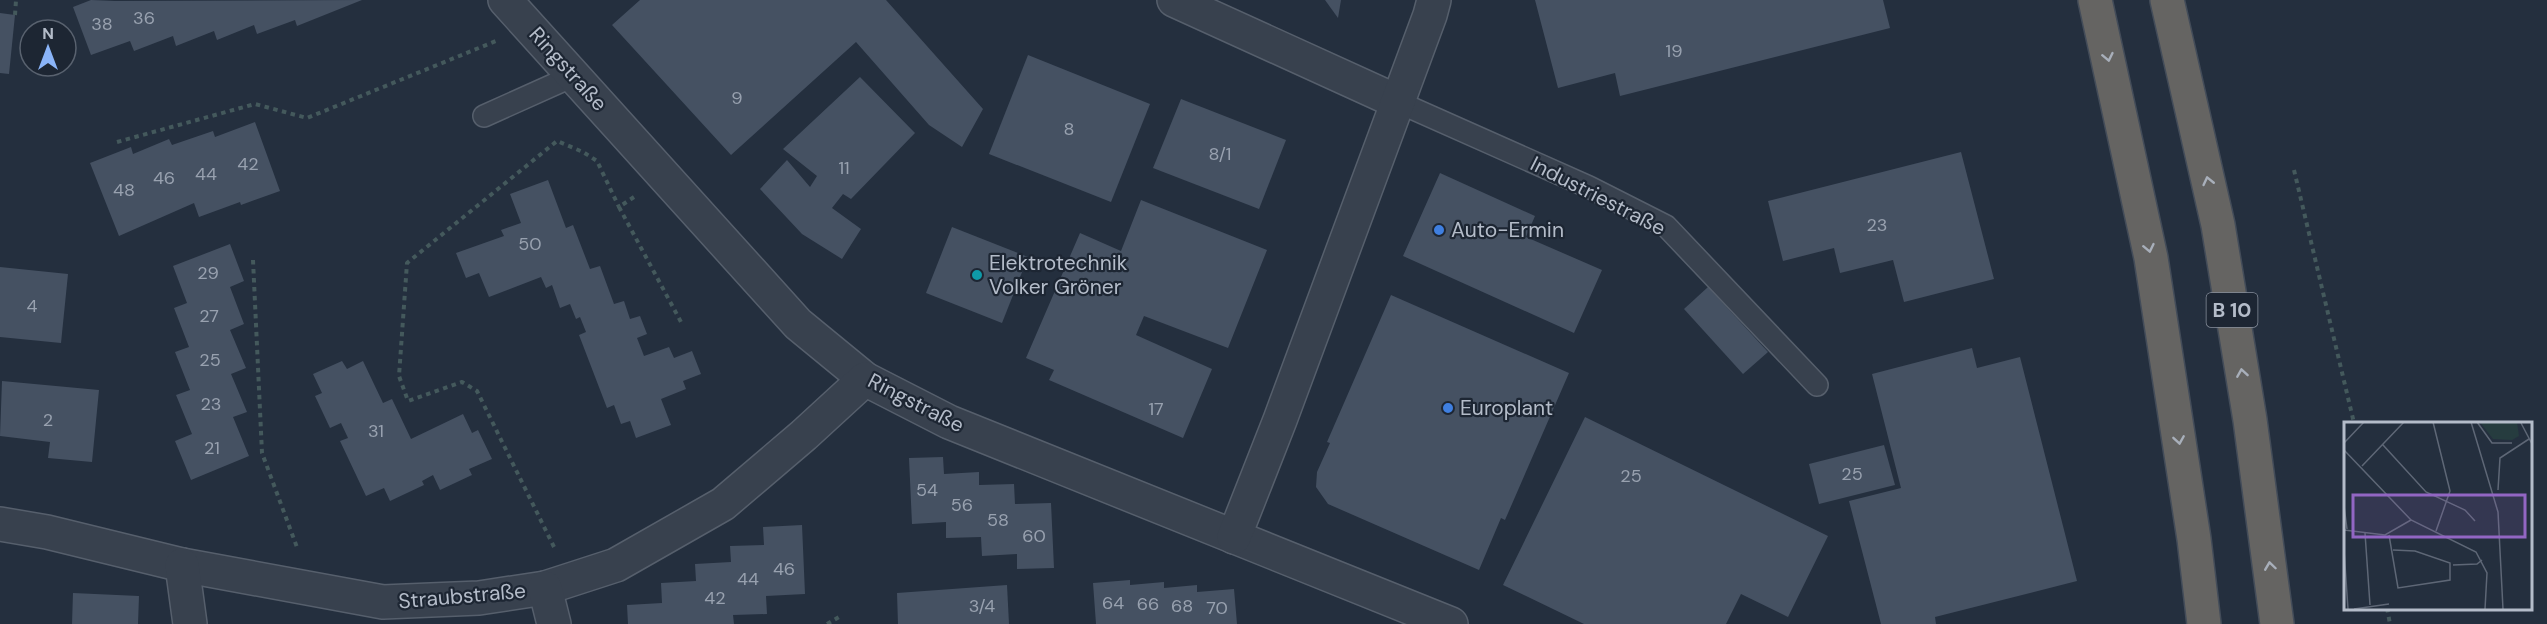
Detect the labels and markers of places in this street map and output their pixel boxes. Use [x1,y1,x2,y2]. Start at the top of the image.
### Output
place label: Auto-Ermin [1451,216,1564,244]
marker: Auto-Ermin [1432,223,1446,237]
place label: Elektrotechnik Volker Gröner [989,249,1128,301]
marker: Elektrotechnik Volker Gröner [970,268,984,282]
place label: Europlant [1460,394,1553,422]
marker: Europlant [1441,401,1455,415]

